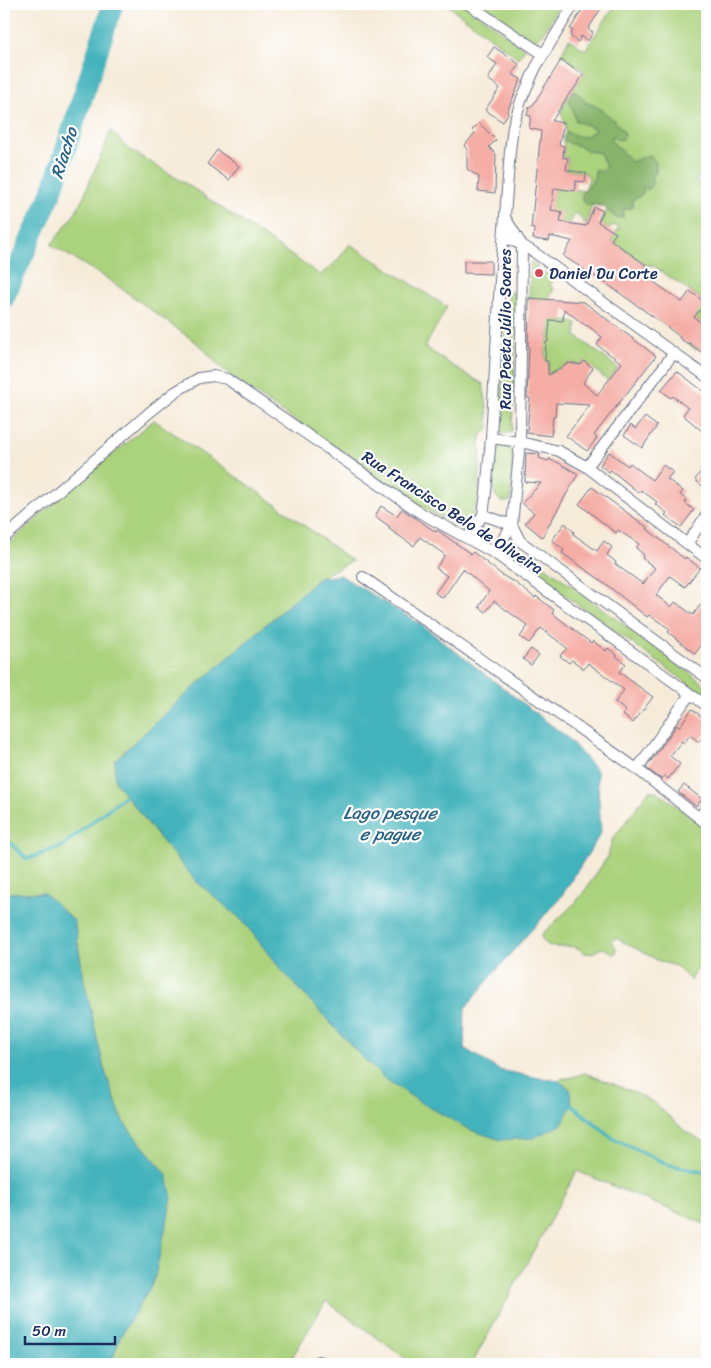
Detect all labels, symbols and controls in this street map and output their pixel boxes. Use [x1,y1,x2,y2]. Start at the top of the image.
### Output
water label: Riacho [41,122,88,183]
street label: Rua Poeta Júlio Soares [491,248,520,409]
place label: Daniel Du Corte [549,259,658,288]
marker: Daniel Du Corte [533,267,545,279]
street label: Rua Francisco Belo de Oliveira [356,443,549,582]
water label: Lago pesque e pague [343,797,438,850]
scale bar [25,1313,115,1345]
text: 50 m [32,1318,67,1344]

